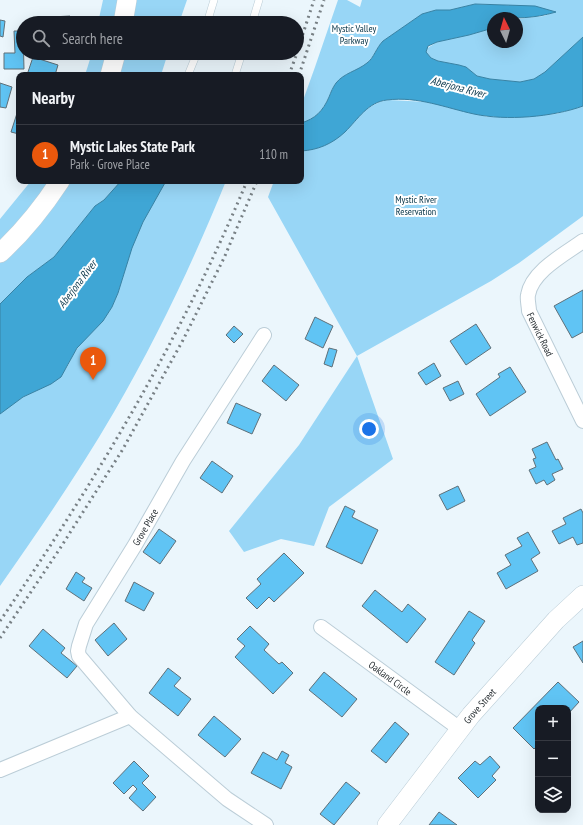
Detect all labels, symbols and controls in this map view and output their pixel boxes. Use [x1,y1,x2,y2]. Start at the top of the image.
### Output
north arrow [487,12,523,48]
search box [16,16,304,60]
park label: Mystic Valley Parkway [332,22,376,47]
icon: search [30,27,52,49]
text: Search here [62,29,123,48]
water label: Aberjona River [429,73,489,101]
text: Nearby [32,87,75,109]
text: Mystic Lakes State Park [70,137,195,156]
text: 1 [42,146,48,163]
text: 110 m [259,146,288,163]
text: Park · Grove Place [70,156,150,173]
park label: Mystic River Reservation [395,193,437,218]
water label: Aberjona River [55,256,101,310]
street label: Fenwick Road [524,310,556,359]
pin: 1 [80,347,106,380]
your location [359,419,379,439]
street label: Grove Place [130,507,161,548]
street label: Oakland Circle [366,658,414,698]
street label: Grove Street [461,685,499,726]
map controls [535,705,571,813]
button: + [535,705,571,741]
button: − [535,741,571,777]
button: layers [535,777,571,813]

